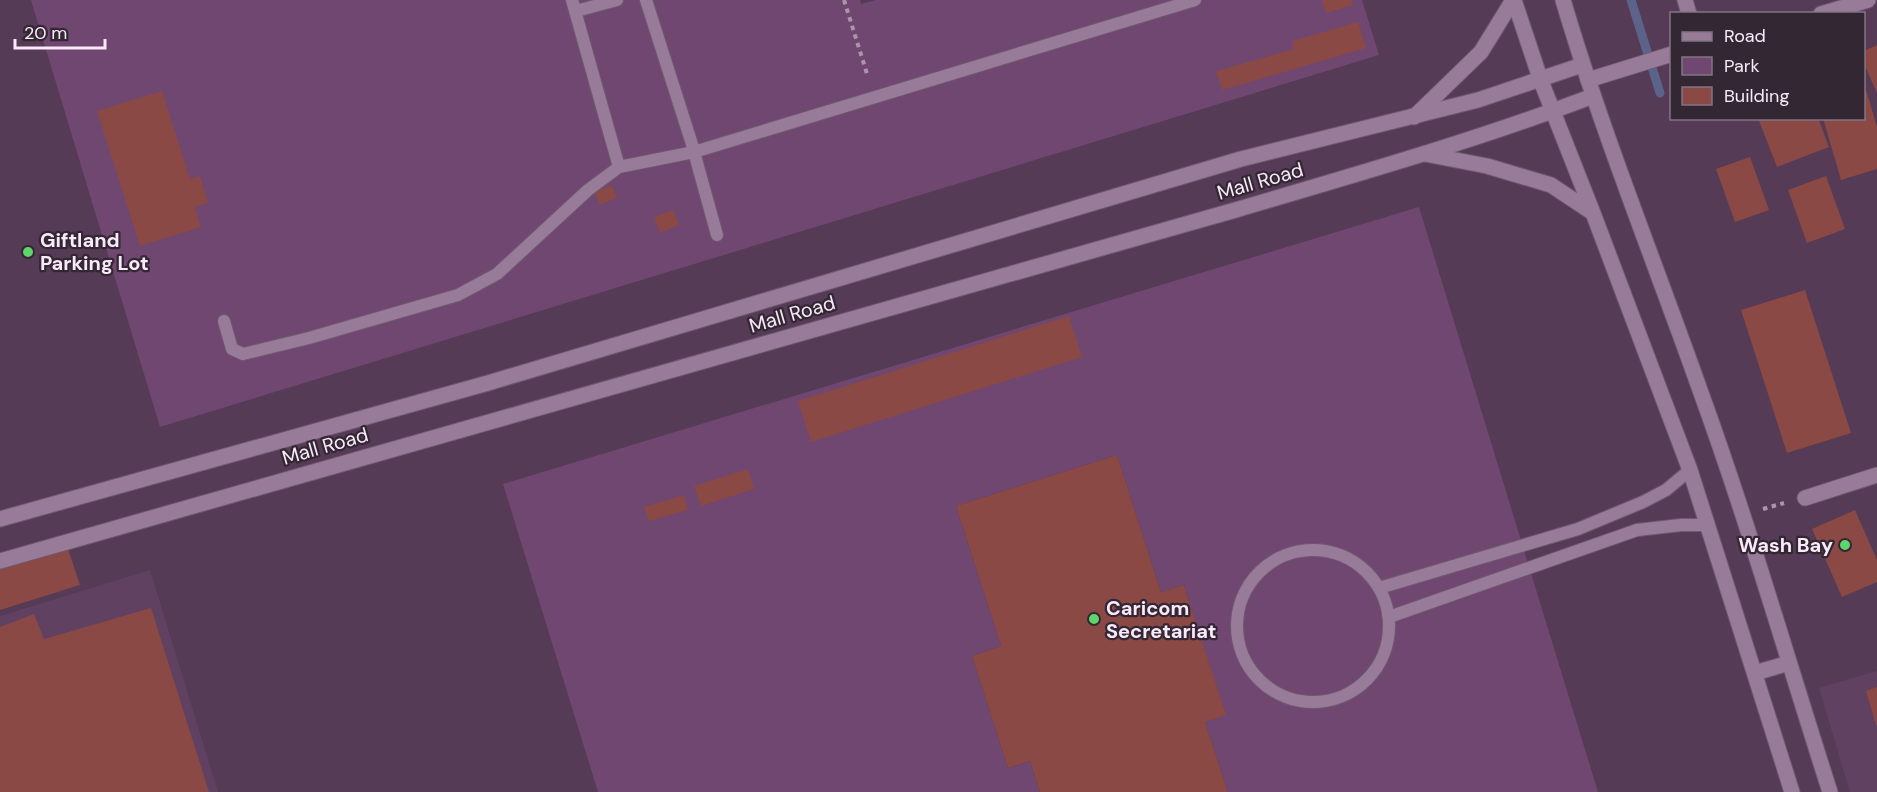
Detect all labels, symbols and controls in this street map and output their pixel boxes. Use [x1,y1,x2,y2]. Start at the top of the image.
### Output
scale bar [15,12,105,50]
legend [1670,12,1865,120]
text: 20 m [24,21,67,45]
text: Road [1724,24,1766,48]
text: Park [1724,54,1760,78]
text: Building [1724,84,1789,108]
street label: Mall Road [1214,156,1306,206]
place label: Giftland Parking Lot [40,227,149,276]
marker: Giftland Parking Lot [21,245,35,259]
street label: Mall Road [746,289,838,339]
street label: Mall Road [279,421,371,471]
place label: Wash Bay [1738,532,1833,558]
marker: Wash Bay [1838,538,1852,552]
place label: Caricom Secretariat [1106,595,1217,644]
marker: Caricom Secretariat [1087,612,1101,626]

